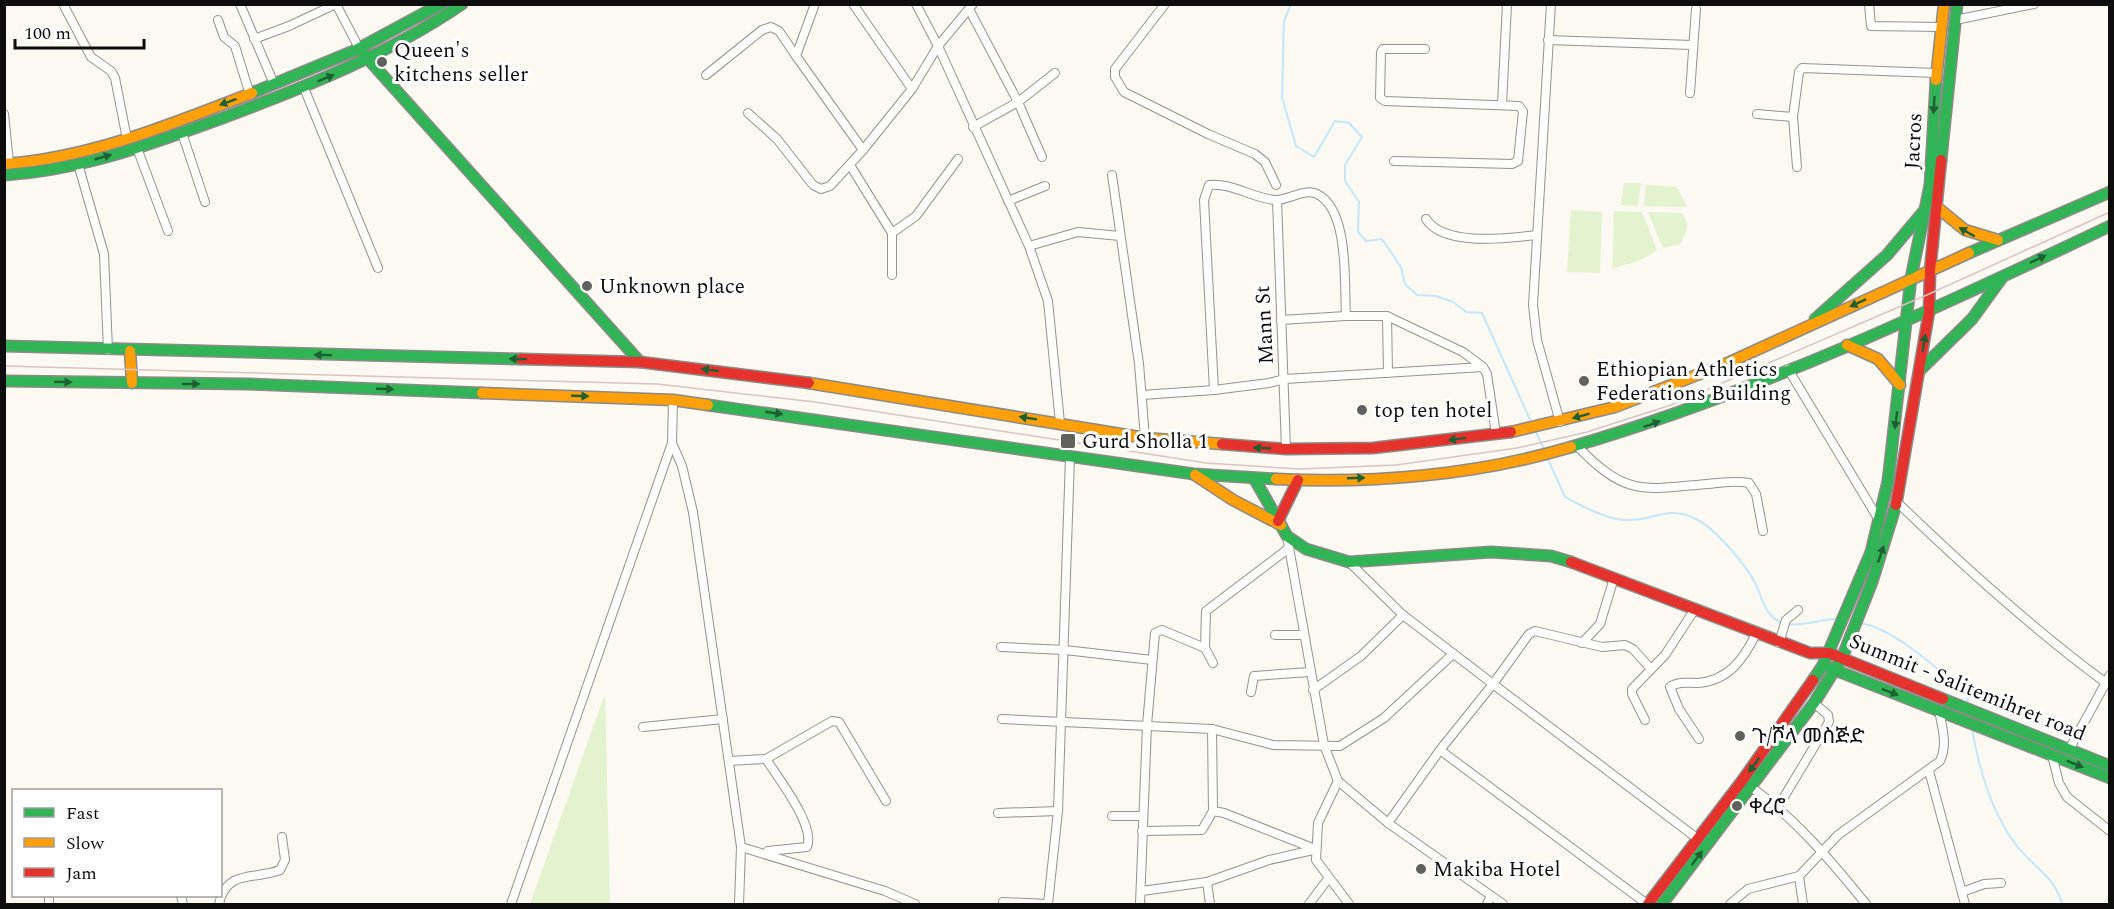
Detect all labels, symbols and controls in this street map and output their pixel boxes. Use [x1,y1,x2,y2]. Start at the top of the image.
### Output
scale bar [15,12,144,50]
text: 100 m [24,20,71,47]
place label: Queen's kitchens seller [394,35,528,91]
marker: Queen's kitchens seller [375,55,389,69]
one-way arrow [318,73,336,83]
one-way arrow [1930,95,1939,114]
one-way arrow [219,98,237,108]
street label: Jacros [1897,112,1931,170]
one-way arrow [94,152,112,162]
one-way arrow [1958,227,1975,237]
one-way arrow [2030,254,2047,264]
place label: Unknown place [599,271,745,303]
marker: Unknown place [580,279,594,293]
street label: Mann St [1247,285,1283,365]
one-way arrow [1850,299,1867,308]
one-way arrow [1920,334,1929,353]
one-way arrow [314,350,333,360]
one-way arrow [509,354,528,364]
place label: Ethiopian Athletics Federations Building [1596,354,1791,410]
one-way arrow [701,365,720,375]
marker: Ethiopian Athletics Federations Building [1577,374,1591,388]
one-way arrow [53,378,72,387]
one-way arrow [181,379,200,389]
one-way arrow [376,384,395,394]
one-way arrow [571,392,590,401]
place label: top ten hotel [1374,395,1492,427]
marker: top ten hotel [1355,403,1369,417]
one-way arrow [765,408,784,417]
one-way arrow [1891,411,1900,430]
one-way arrow [1571,412,1589,421]
one-way arrow [1018,413,1037,422]
one-way arrow [1643,418,1661,428]
place label: Gurd Sholla 1 [1082,426,1208,458]
marker: Gurd Sholla 1 [1059,432,1077,450]
one-way arrow [1447,434,1466,444]
one-way arrow [1253,443,1272,453]
one-way arrow [1347,473,1366,482]
one-way arrow [1877,545,1887,563]
street label: Summit - Salitemihret road [1844,626,2091,750]
one-way arrow [1882,687,1900,697]
place label: ጉ/ሾላ መስጅድ [1752,721,1865,753]
marker: ጉ/ሾላ መስጅድ [1733,729,1747,743]
one-way arrow [1748,757,1760,773]
one-way arrow [2066,760,2084,769]
legend [12,789,222,897]
place label: ቀረሮ [1749,791,1786,823]
marker: ቀረሮ [1730,799,1744,813]
text: Fast [66,800,99,827]
text: Slow [66,830,105,857]
one-way arrow [1690,850,1702,865]
place label: Makiba Hotel [1433,854,1561,886]
text: Jam [66,860,97,887]
marker: Makiba Hotel [1414,862,1428,876]

